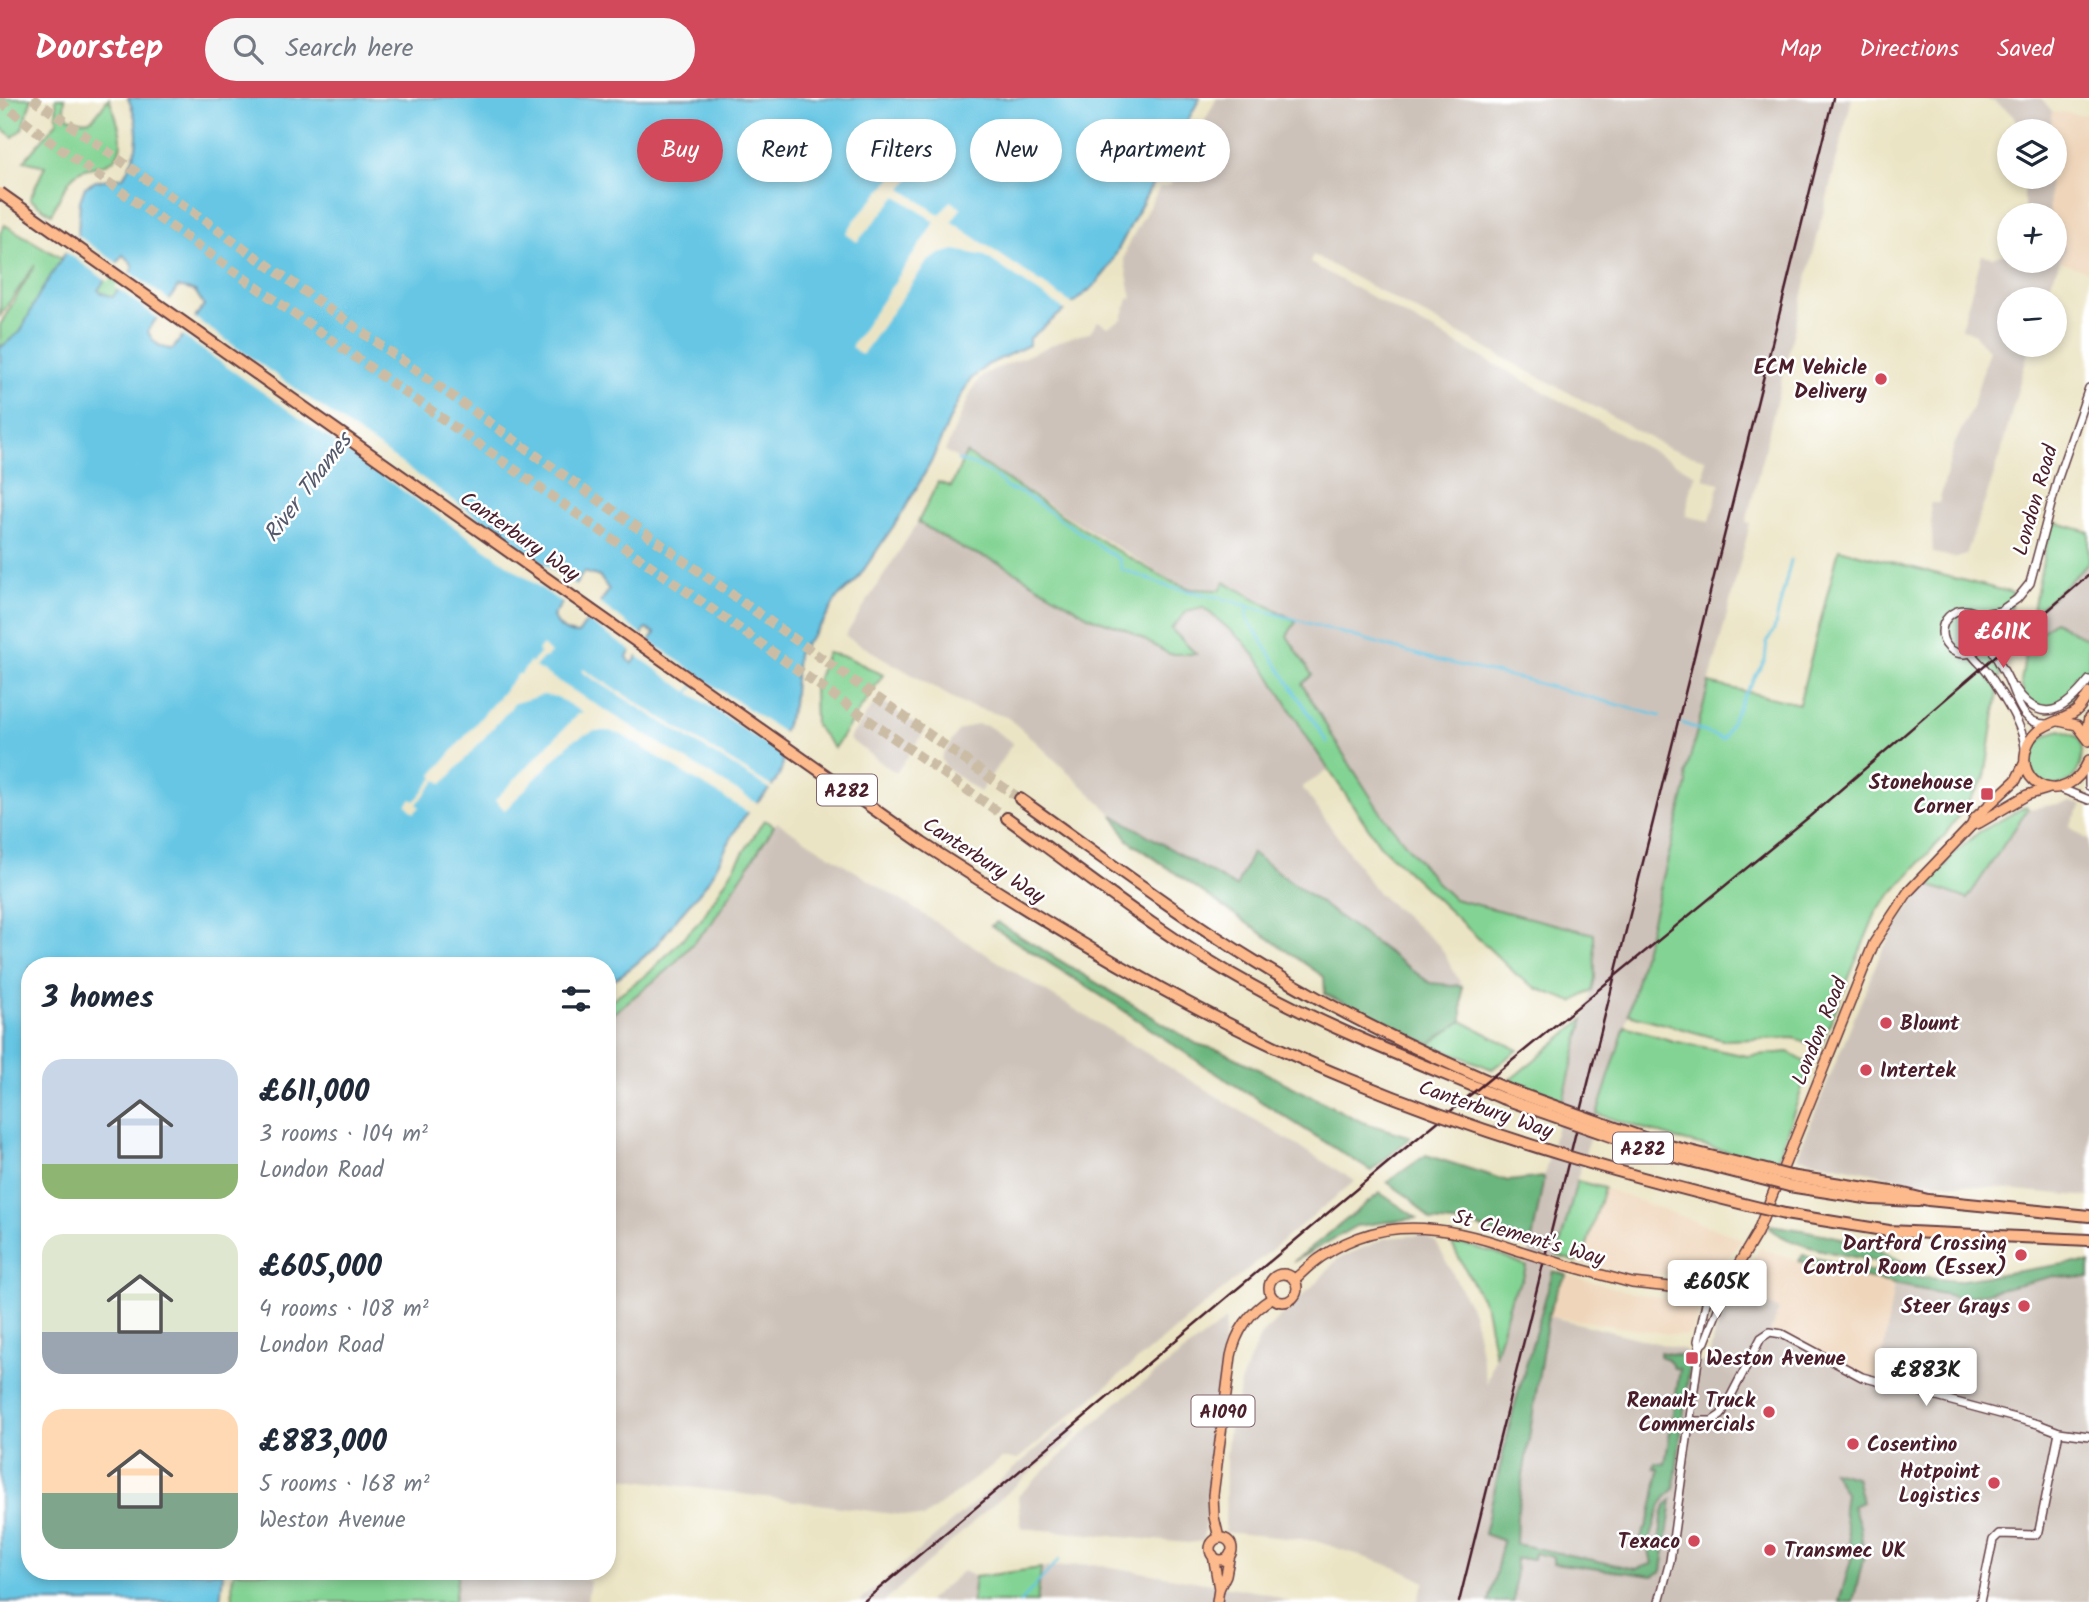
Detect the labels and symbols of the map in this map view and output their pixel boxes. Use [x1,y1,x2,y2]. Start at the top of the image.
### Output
place label: ECM Vehicle Delivery [1754,352,1867,409]
marker: ECM Vehicle Delivery [1873,371,1889,387]
water label: River Thames [255,424,363,551]
street label: London Road [2005,441,2068,560]
street label: Canterbury Way [452,483,586,591]
pin: £611K [1954,610,2052,670]
place label: Stonehouse Corner [1869,767,1974,824]
road number: A282 [817,775,877,806]
marker: Stonehouse Corner [1979,786,1995,802]
street label: Canterbury Way [915,809,1051,913]
street label: London Road [1784,972,1857,1091]
place label: Blount [1900,1008,1960,1041]
marker: Blount [1878,1015,1894,1031]
place label: Intertek [1880,1055,1956,1088]
marker: Intertek [1858,1062,1874,1078]
street label: Canterbury Way [1414,1072,1557,1149]
road number: A282 [1613,1132,1673,1164]
street label: St Clement's Way [1449,1201,1609,1276]
place label: Dartford Crossing Control Room (Essex) [1803,1228,2007,1285]
marker: Dartford Crossing Control Room (Essex) [2013,1247,2029,1263]
pin: £605K [1668,1260,1766,1320]
place label: Steer Grays [1901,1291,2010,1324]
marker: Steer Grays [2016,1298,2032,1314]
place label: Weston Avenue [1706,1343,1846,1376]
pin: £883K [1877,1348,1975,1408]
marker: Weston Avenue [1684,1350,1700,1366]
place label: Renault Truck Commercials [1627,1385,1756,1442]
road number: A1090 [1192,1396,1254,1427]
marker: Renault Truck Commercials [1761,1404,1777,1420]
place label: Cosentino [1867,1429,1958,1462]
marker: Cosentino [1845,1436,1861,1452]
place label: Hotpoint Logistics [1899,1456,1981,1513]
marker: Hotpoint Logistics [1986,1475,2002,1491]
place label: Texaco [1618,1526,1680,1559]
marker: Texaco [1686,1533,1702,1549]
place label: Transmec UK [1784,1535,1906,1568]
marker: Transmec UK [1762,1542,1778,1558]

